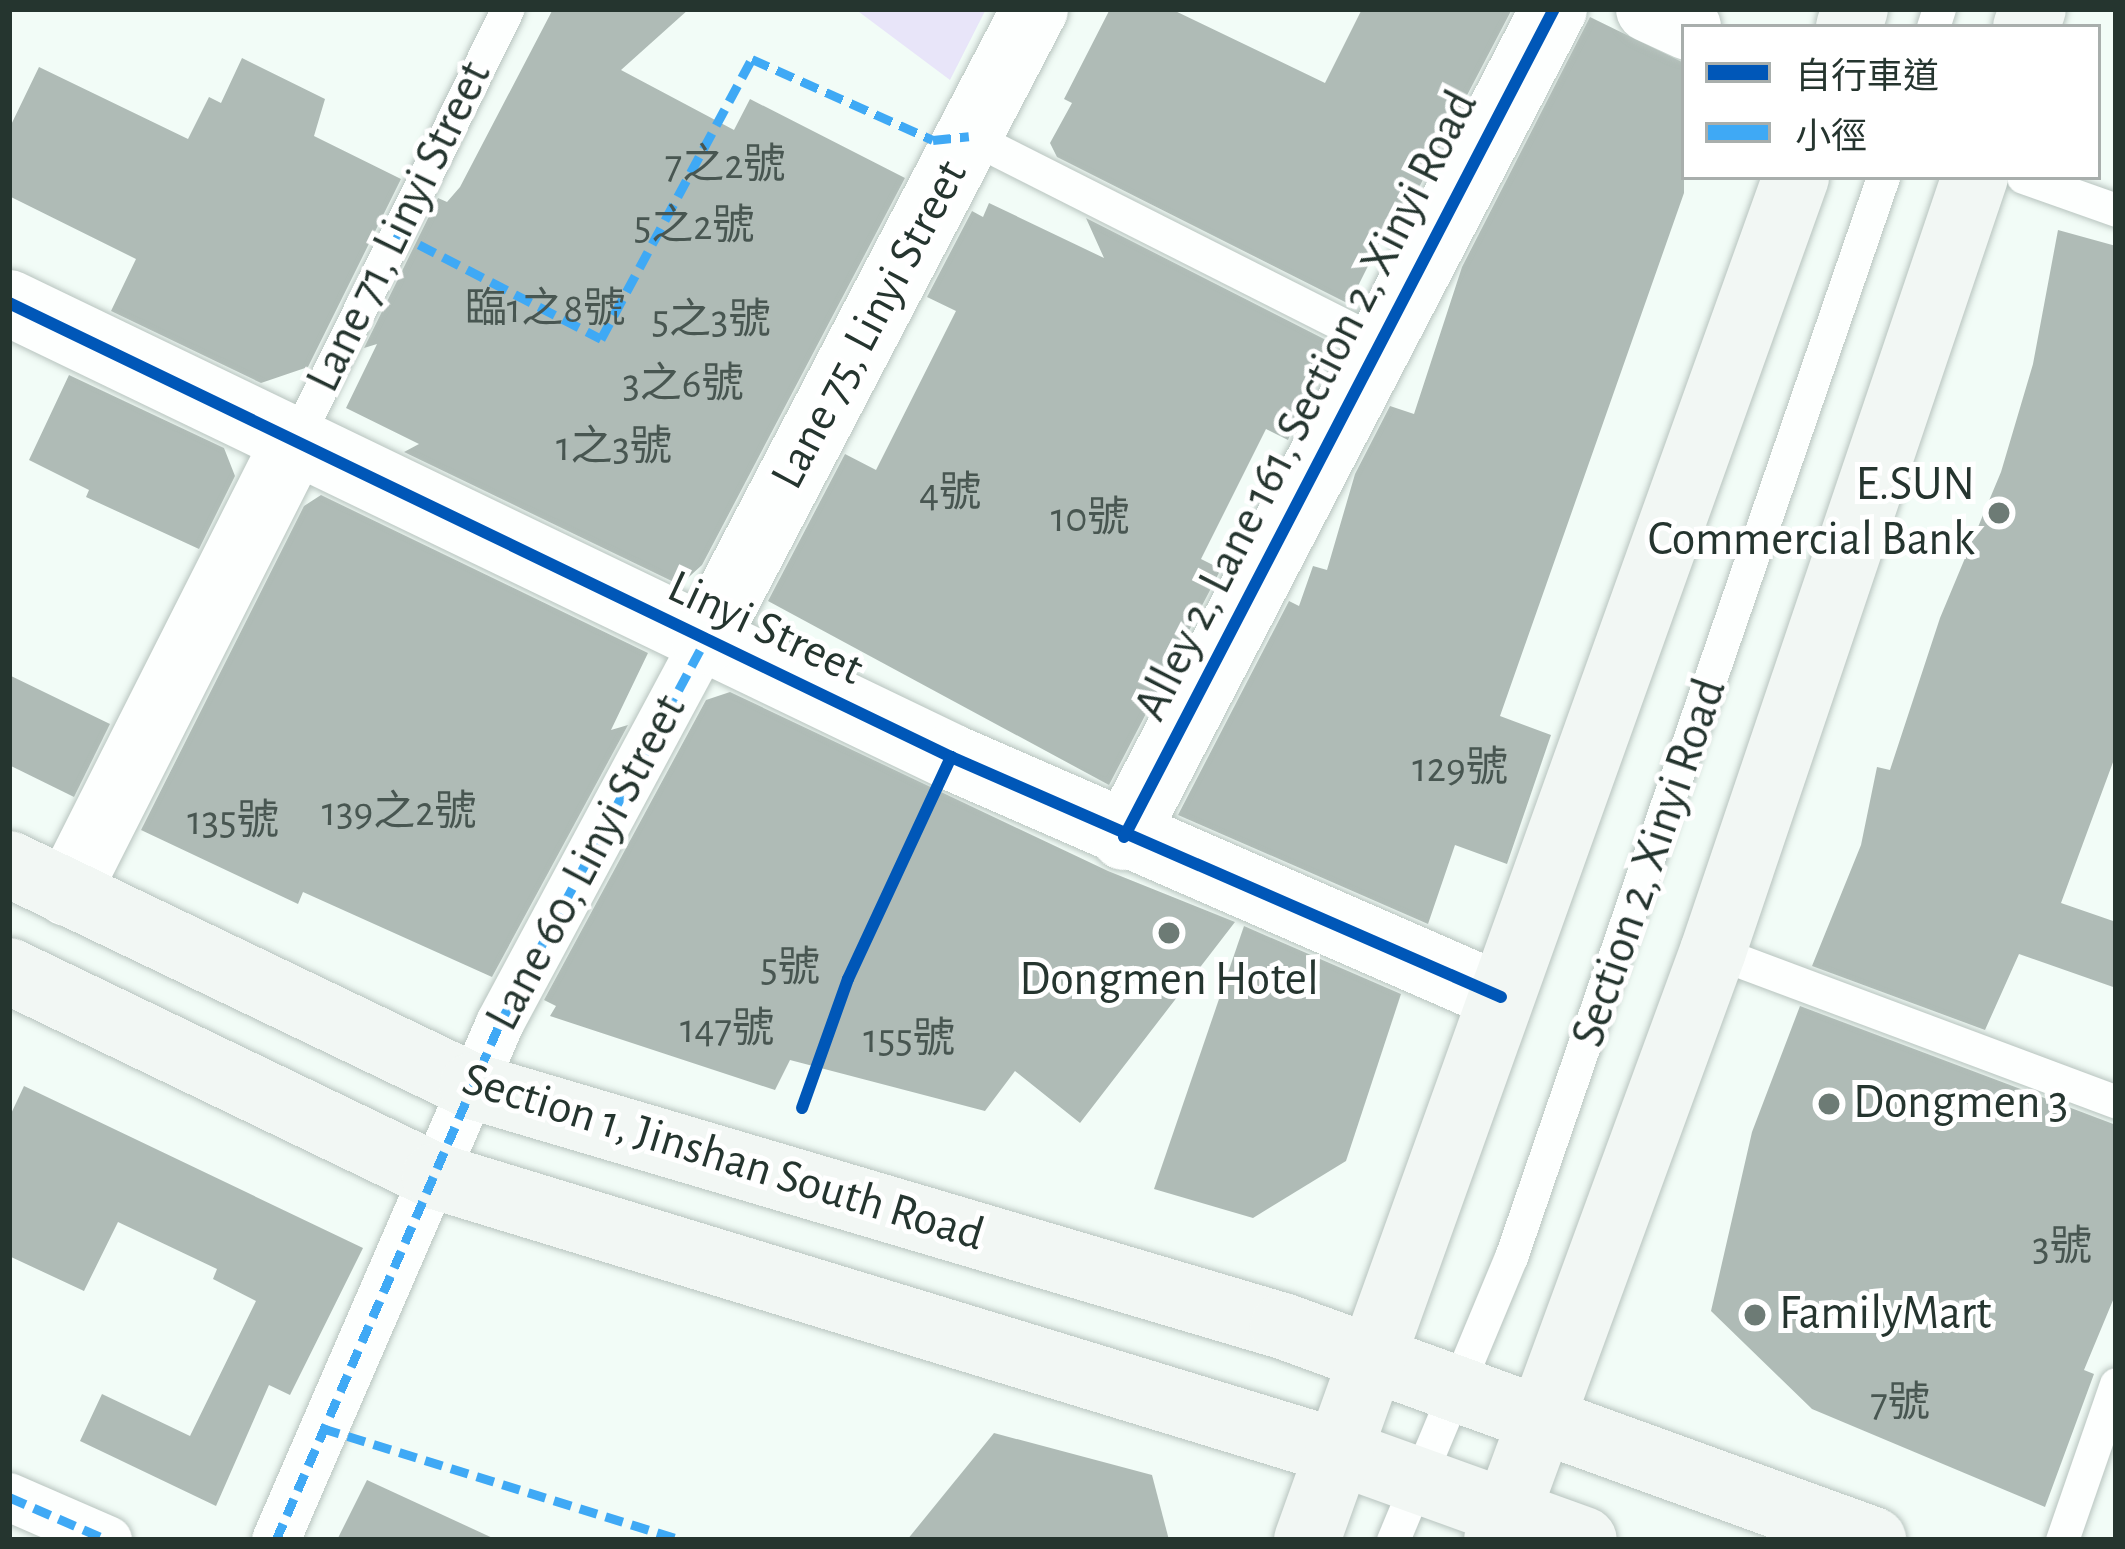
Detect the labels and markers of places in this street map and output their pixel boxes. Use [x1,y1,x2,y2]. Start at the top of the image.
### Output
place label: E.SUN Commercial Bank [1648,456,1975,569]
marker: E.SUN Commercial Bank [1986,500,2012,526]
marker: Dongmen Hotel [1156,920,1182,946]
place label: Dongmen Hotel [1019,952,1319,1010]
place label: Dongmen 3 [1853,1075,2068,1133]
marker: Dongmen 3 [1816,1091,1842,1117]
place label: FamilyMart [1779,1286,1991,1344]
marker: FamilyMart [1742,1302,1768,1328]

